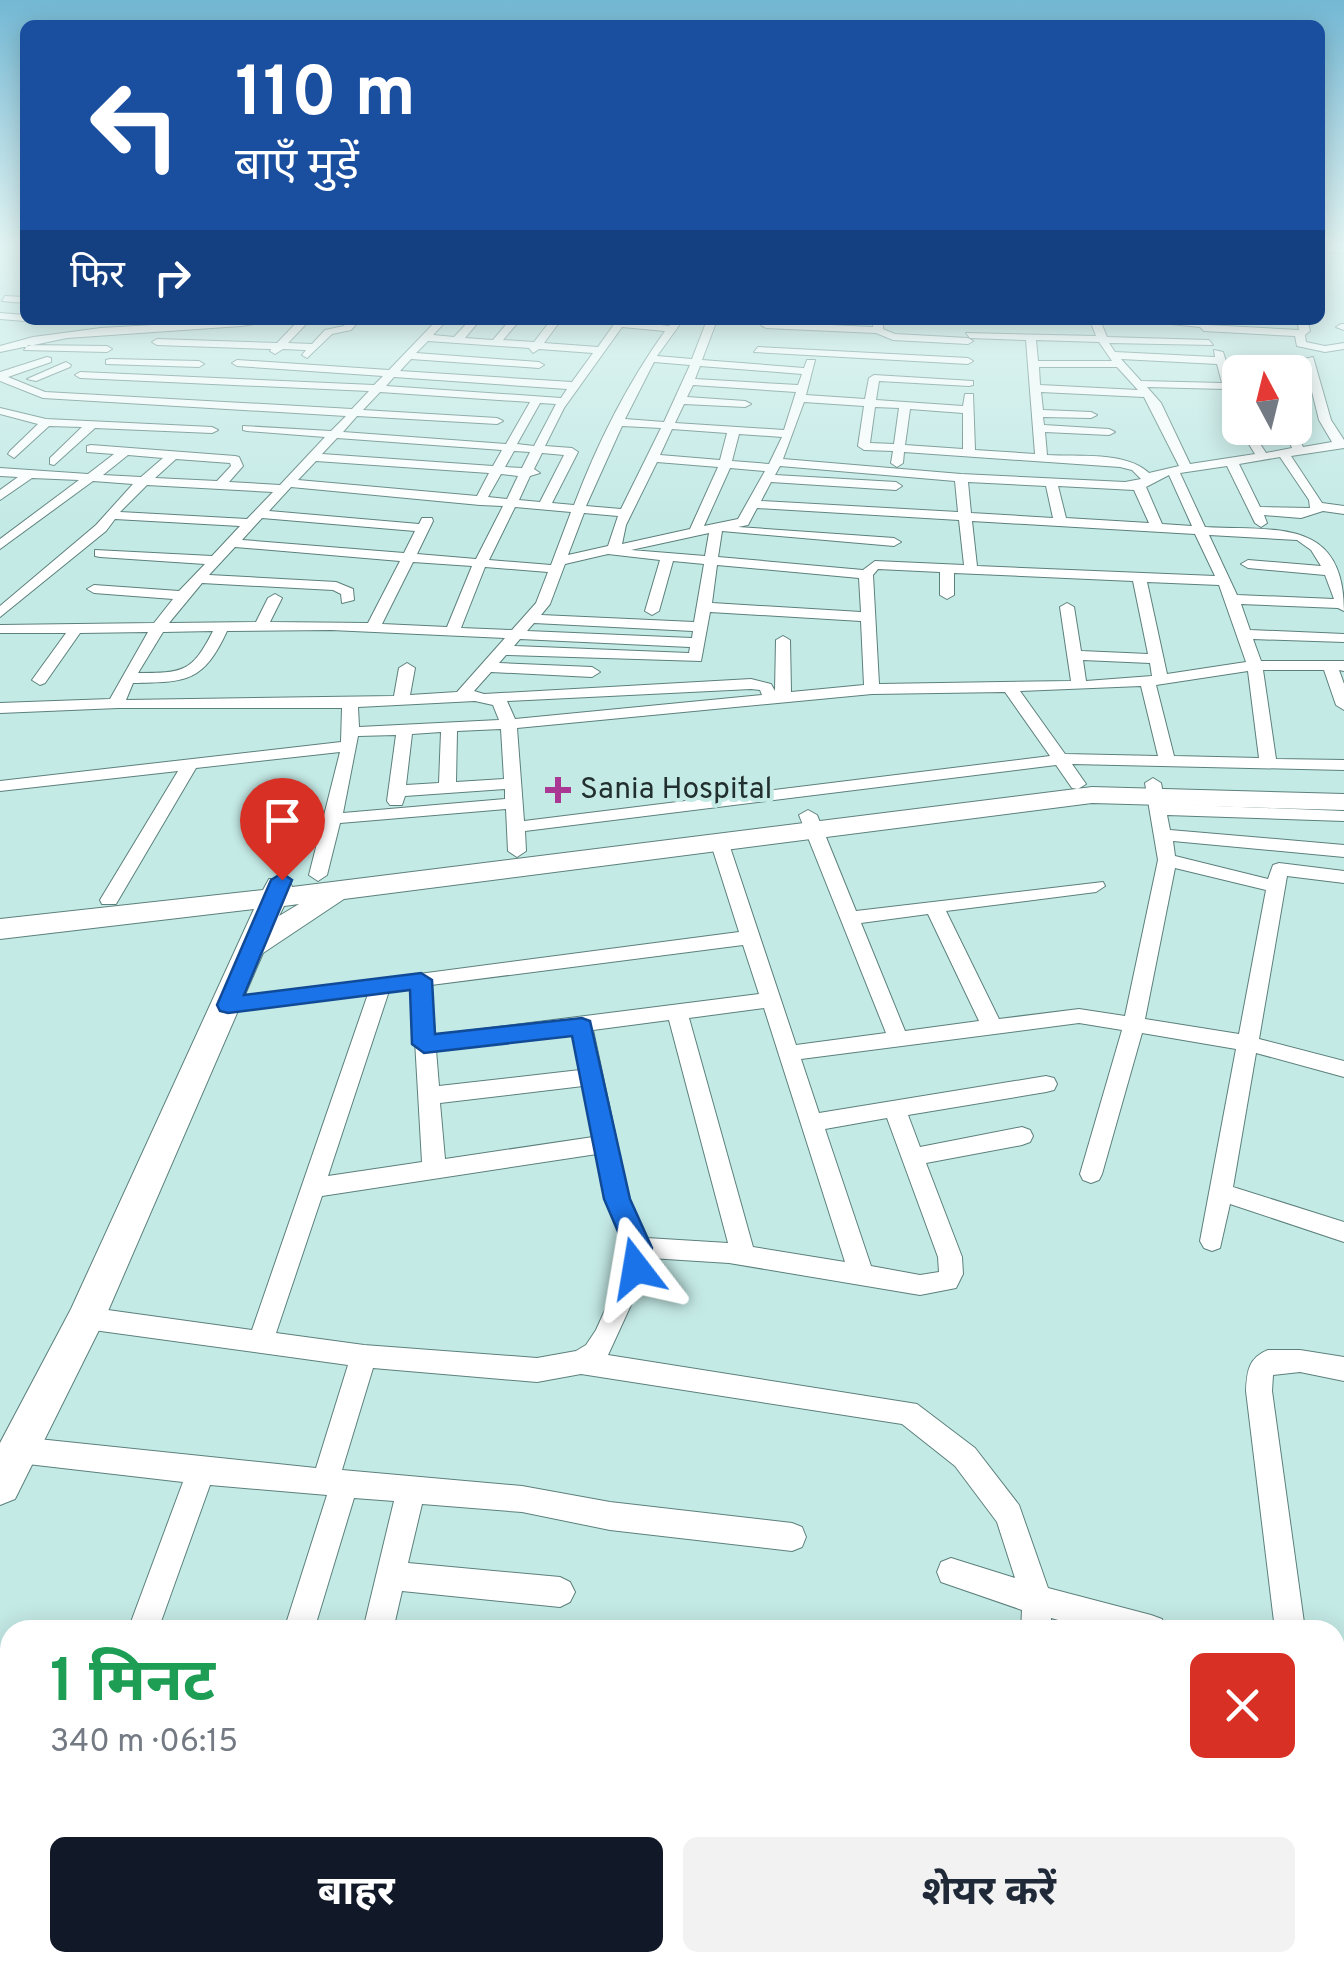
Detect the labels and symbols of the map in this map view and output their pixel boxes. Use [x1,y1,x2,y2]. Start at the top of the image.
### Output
north arrow [1222,355,1312,445]
place label: Sania Hospital [580,772,772,809]
marker: Sania Hospital [545,777,571,803]
pin [240,778,325,881]
position arrow [584,1216,688,1320]

